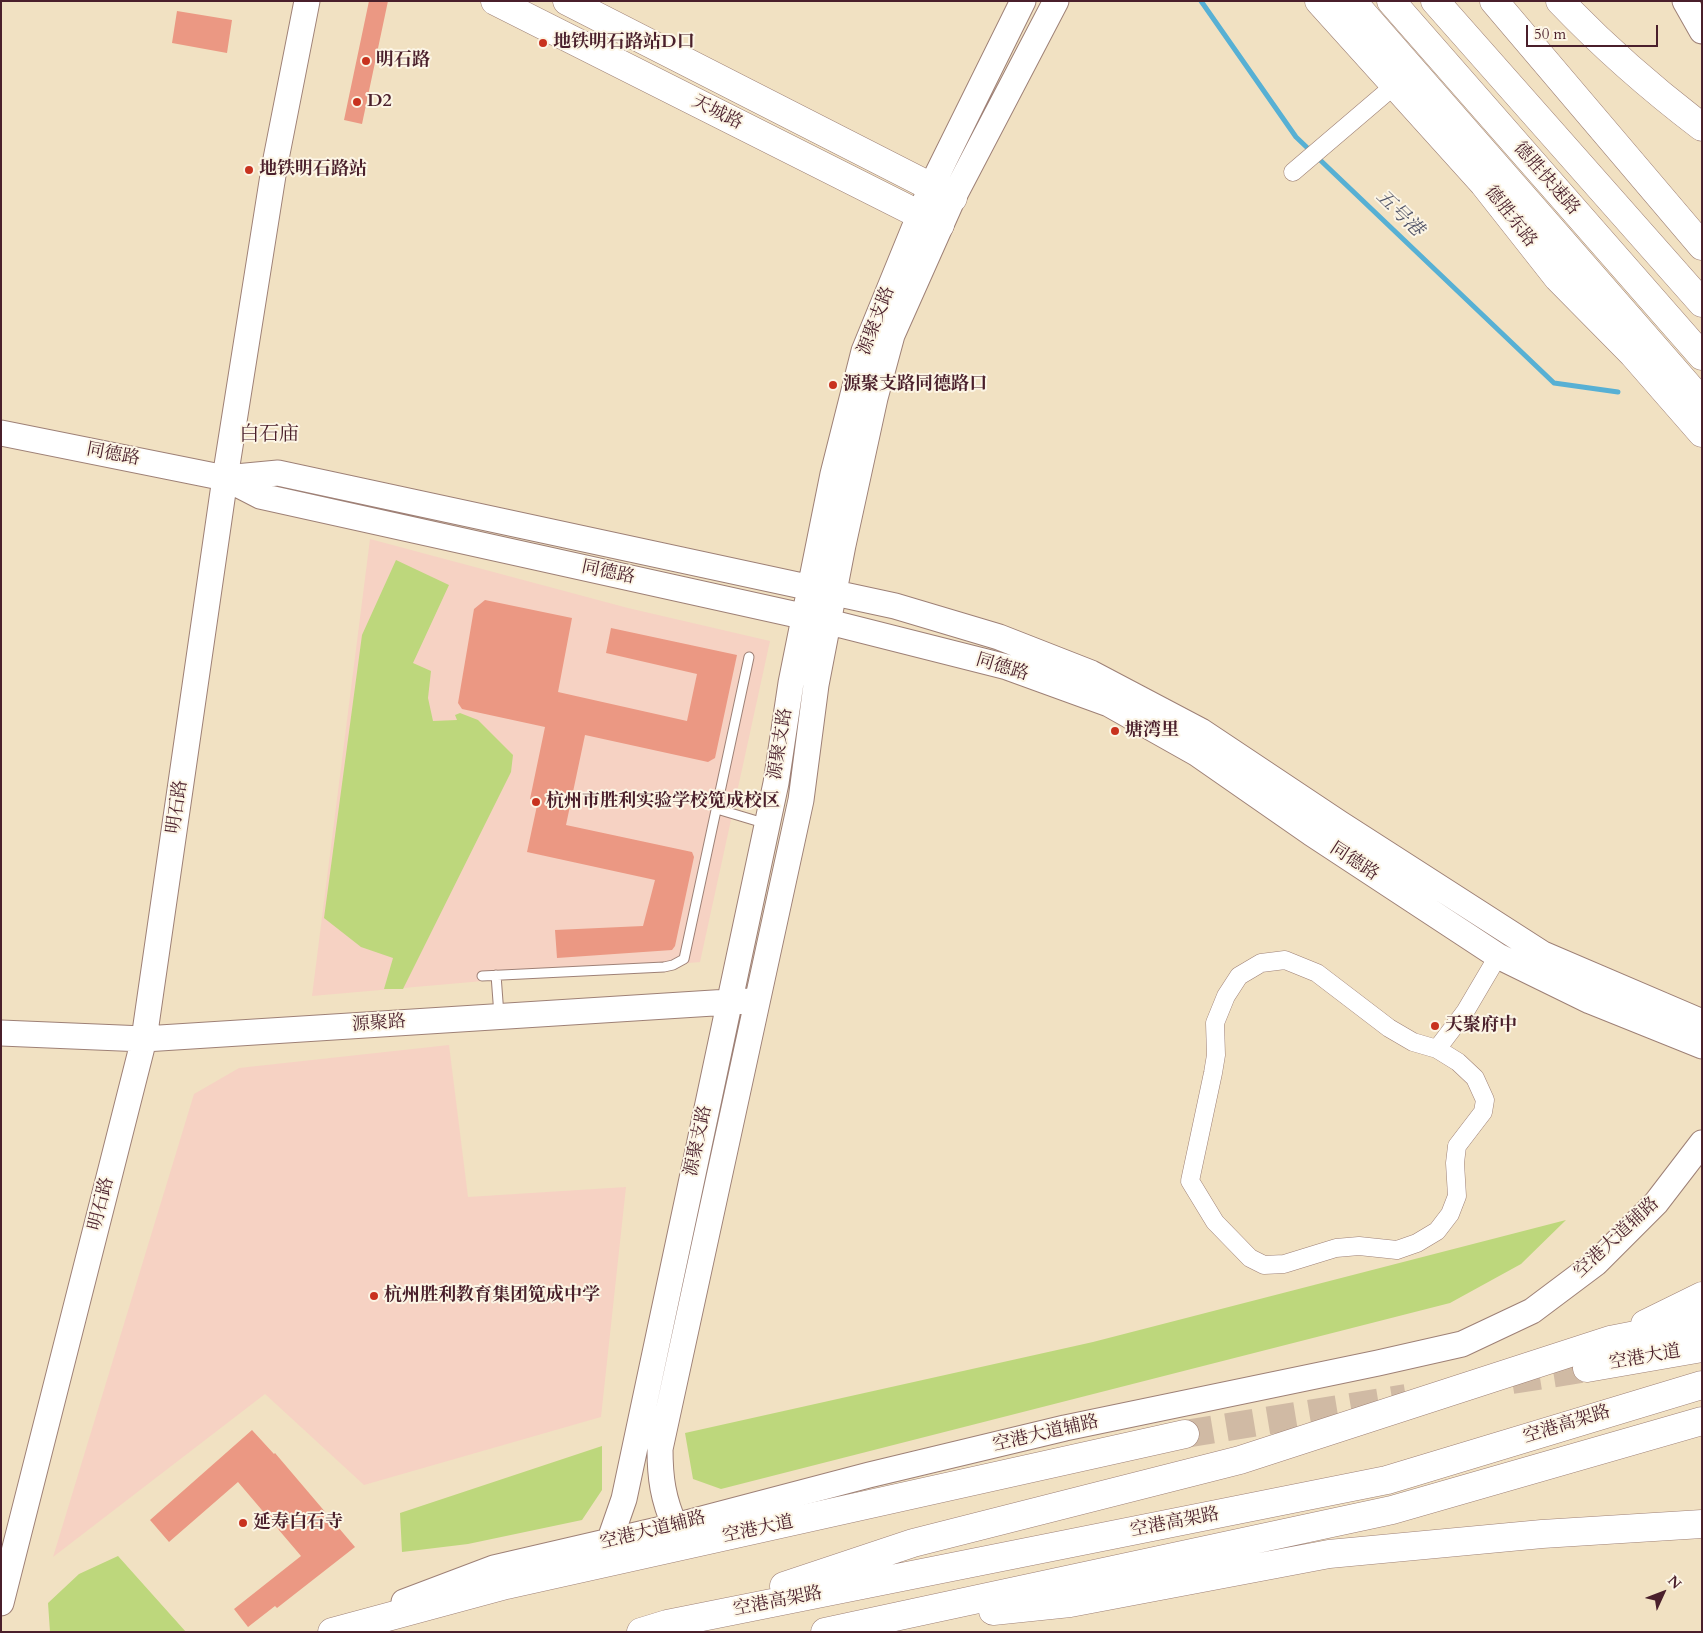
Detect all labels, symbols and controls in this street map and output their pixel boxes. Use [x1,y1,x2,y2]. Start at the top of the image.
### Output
scale bar [1528,15,1660,47]
text: 50 m [1534,24,1566,44]
place label: 地铁明石路站D口 [553,32,694,54]
marker: 地铁明石路站D口 [537,37,549,49]
place label: 明石路 [376,50,430,72]
marker: 明石路 [360,55,372,67]
place label: D2 [367,91,392,113]
street label: 天城路 [688,91,746,135]
marker: D2 [351,96,363,108]
street label: 德胜快速路 [1508,138,1584,220]
place label: 地铁明石路站 [259,159,367,181]
marker: 地铁明石路站 [243,164,255,176]
street label: 德胜东路 [1479,182,1541,252]
water label: 五号港 [1371,186,1427,242]
street label: 源聚支路 [854,284,900,358]
place label: 源聚支路同德路口 [843,374,987,396]
marker: 源聚支路同德路口 [827,379,839,391]
district label: 白石庙 [239,423,299,447]
street label: 同德路 [84,439,142,471]
street label: 同德路 [579,557,637,589]
street label: 同德路 [973,650,1031,686]
street label: 源聚支路 [765,707,797,781]
place label: 塘湾里 [1125,720,1179,742]
marker: 塘湾里 [1109,725,1121,737]
street label: 明石路 [164,779,192,835]
place label: 杭州市胜利实验学校笕成校区 [546,791,780,813]
marker: 杭州市胜利实验学校笕成校区 [530,796,542,808]
street label: 同德路 [1325,838,1383,886]
street label: 源聚路 [351,1011,407,1037]
place label: 天聚府中 [1445,1015,1517,1037]
marker: 天聚府中 [1429,1020,1441,1032]
street label: 源聚支路 [681,1104,717,1178]
street label: 明石路 [85,1175,119,1233]
street label: 空港大道辅路 [1570,1193,1664,1283]
place label: 杭州胜利教育集团笕成中学 [384,1285,600,1307]
marker: 杭州胜利教育集团笕成中学 [368,1290,380,1302]
street label: 空港大道 [1608,1341,1682,1375]
street label: 空港高架路 [1521,1402,1613,1448]
street label: 空港大道辅路 [991,1411,1101,1457]
street label: 空港高架路 [1129,1504,1221,1542]
street label: 空港大道辅路 [598,1507,708,1555]
place label: 延寿白石寺 [253,1512,343,1534]
street label: 空港大道 [721,1512,795,1548]
marker: 延寿白石寺 [237,1517,249,1529]
north arrow [1638,1568,1688,1618]
text: N [1663,1572,1685,1593]
street label: 空港高架路 [732,1583,824,1621]

